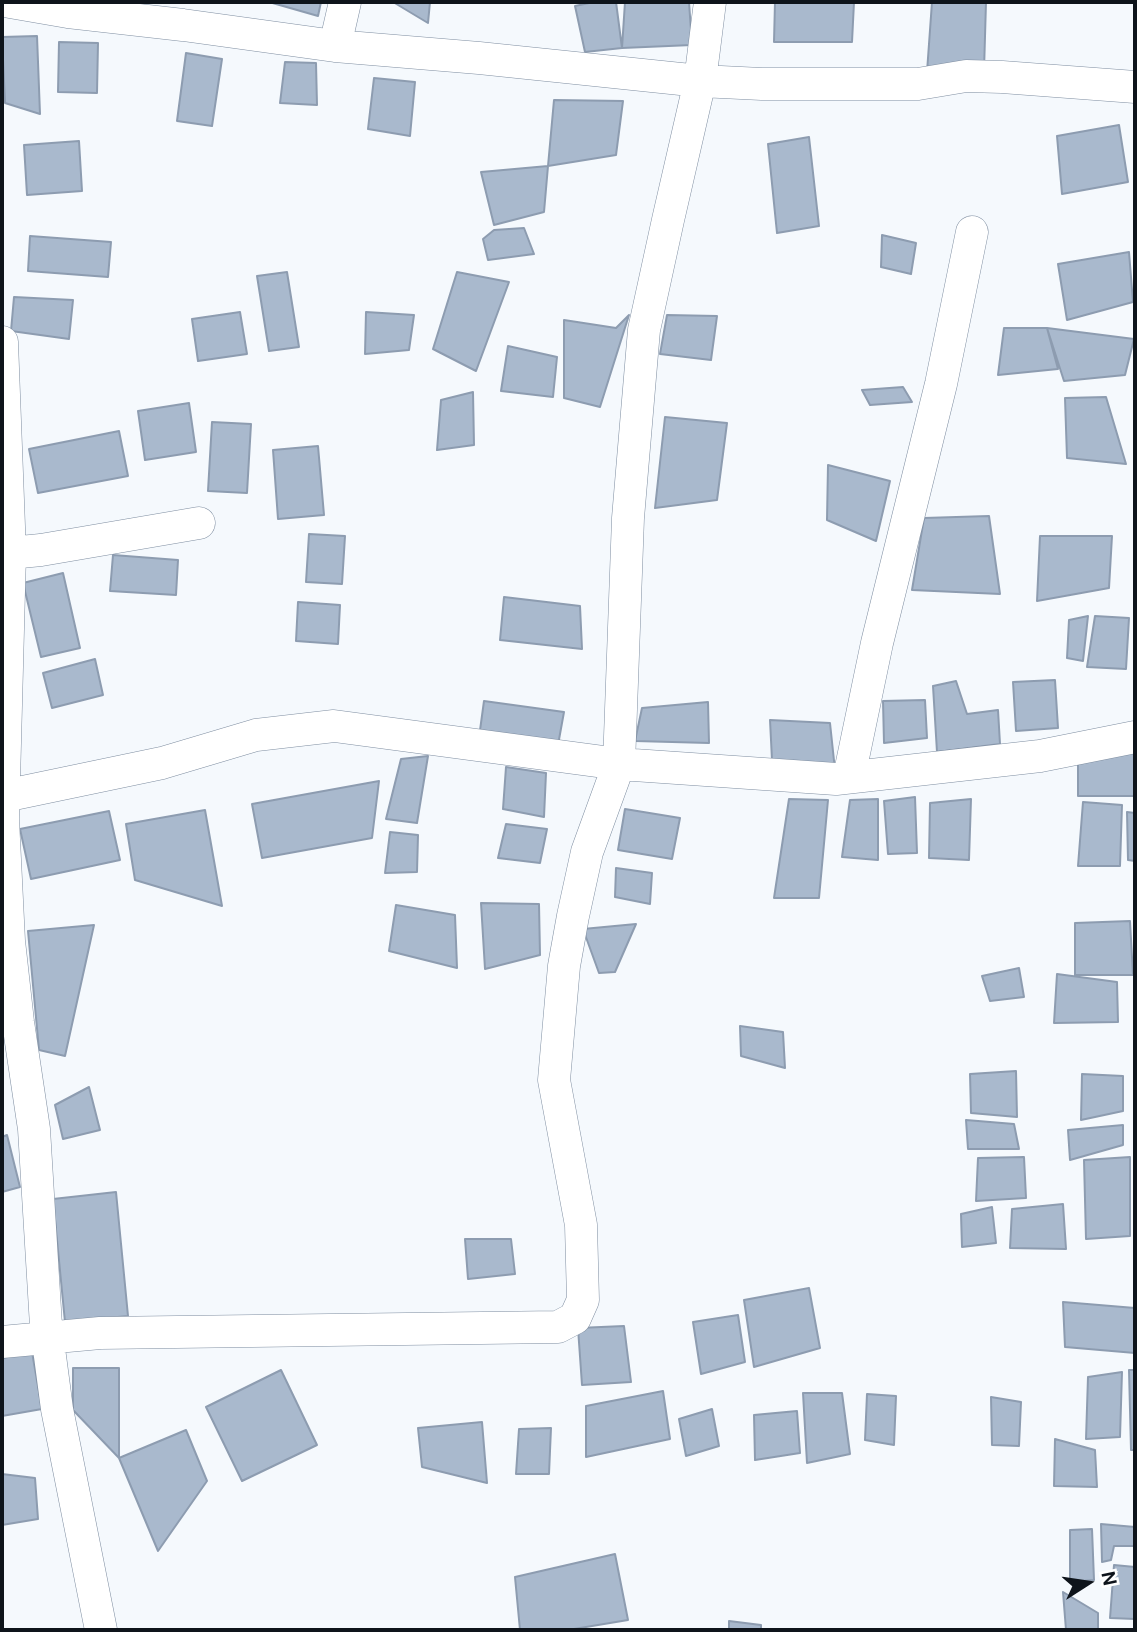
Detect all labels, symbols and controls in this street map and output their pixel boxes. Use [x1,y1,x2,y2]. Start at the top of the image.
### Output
north arrow [1053,1548,1123,1618]
text: N [1095,1569,1123,1588]

